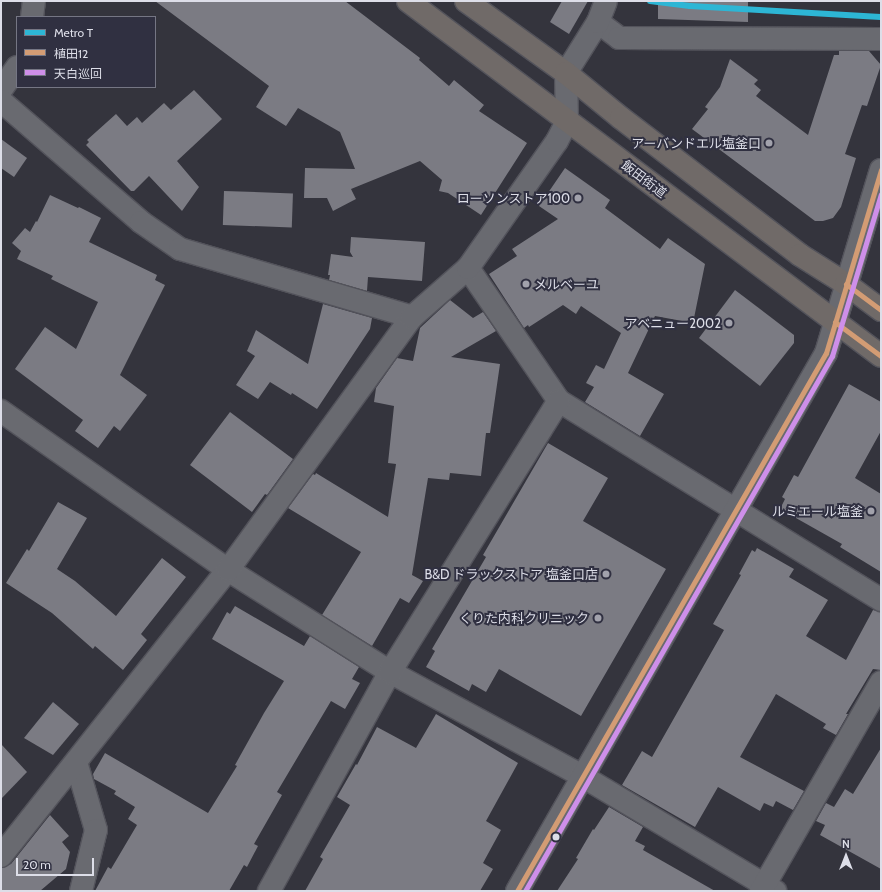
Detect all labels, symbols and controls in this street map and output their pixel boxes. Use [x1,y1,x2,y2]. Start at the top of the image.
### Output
legend [16,16,156,88]
text: Metro T [54,25,93,40]
text: 植田12 [54,46,88,61]
text: 天白巡回 [54,66,102,81]
place label: アーバンドエル塩釜口 [632,135,761,151]
marker: アーバンドエル塩釜口 [764,138,774,148]
street label: 飯田街道 [619,157,669,201]
place label: ローソンストア100 [457,190,570,206]
marker: ローソンストア100 [573,193,583,203]
place label: メルベーユ [534,276,599,292]
marker: メルベーユ [521,279,531,289]
place label: アベニュー2002 [624,315,721,331]
marker: アベニュー2002 [724,318,734,328]
place label: ルミエール塩釜 [772,503,863,519]
marker: ルミエール塩釜 [866,506,876,516]
place label: B&D ドラックストア 塩釜口店 [424,566,598,582]
marker: B&D ドラックストア 塩釜口店 [601,569,611,579]
place label: くりた内科クリニック [459,610,589,626]
marker: くりた内科クリニック [592,612,604,624]
unlabelled marker [551,832,561,842]
north arrow [826,836,866,876]
text: N [842,837,850,851]
scale bar [18,850,96,876]
text: 20 m [23,857,51,872]

